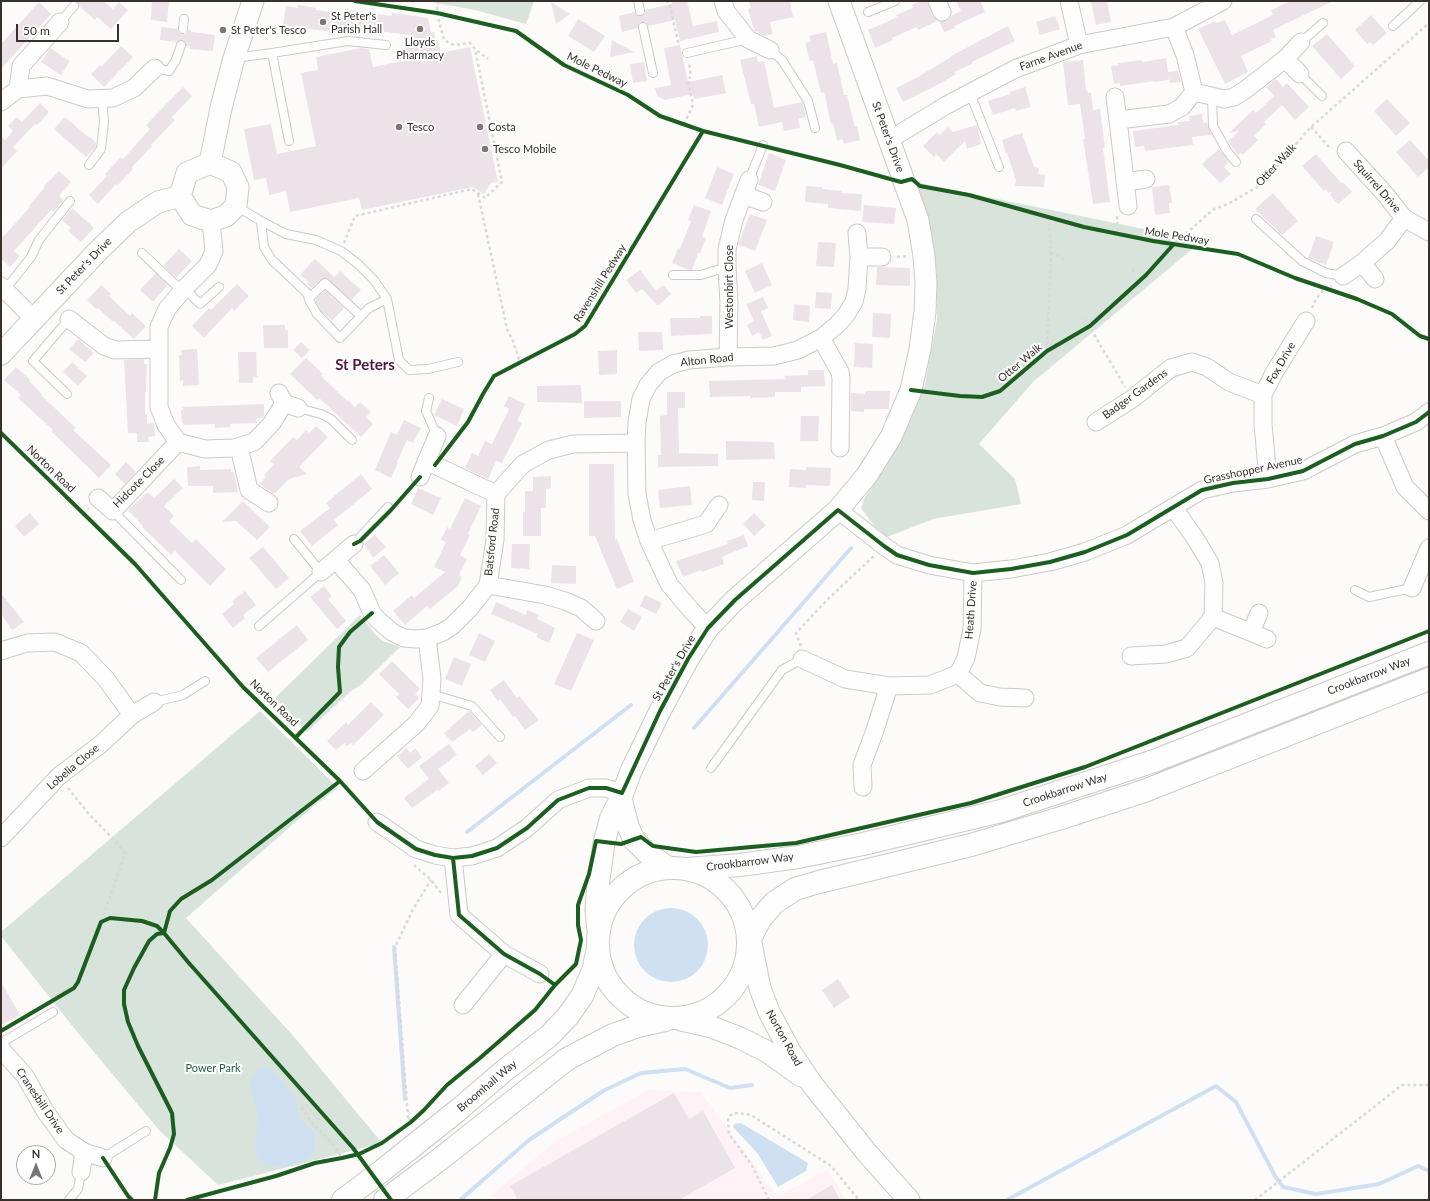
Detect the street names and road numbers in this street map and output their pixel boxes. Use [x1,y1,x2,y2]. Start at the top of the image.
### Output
street label: Farne Avenue [1018,38,1084,74]
street label: Mole Pedway [565,50,629,90]
street label: St Peter's Drive [869,100,907,174]
street label: Otter Walk [1253,141,1299,189]
street label: Squirrel Drive [1350,157,1404,215]
street label: Mole Pedway [1144,224,1210,248]
street label: St Peter's Drive [53,235,115,297]
street label: Ravenshill Pedway [571,242,629,324]
street label: Westonbirt Close [722,245,736,329]
street label: Fox Drive [1264,340,1298,386]
street label: Otter Walk [995,341,1045,385]
street label: Alton Road [680,351,734,369]
street label: Badger Gardens [1100,366,1170,422]
street label: Norton Road [24,443,78,495]
street label: Hidcote Close [110,453,168,511]
street label: Grasshopper Avenue [1202,453,1304,487]
street label: Batsford Road [482,507,502,577]
street label: Heath Drive [962,580,980,640]
street label: St Peter's Drive [650,633,698,703]
street label: Crookbarrow Way [1326,654,1412,698]
street label: Norton Road [247,677,301,729]
street label: Lobelia Close [44,741,102,793]
street label: Crookbarrow Way [1021,770,1109,810]
street label: Crookbarrow Way [706,850,794,874]
street label: Norton Road [763,1008,805,1068]
street label: Broomhall Way [455,1057,519,1115]
street label: Cranesbill Drive [13,1066,67,1136]

